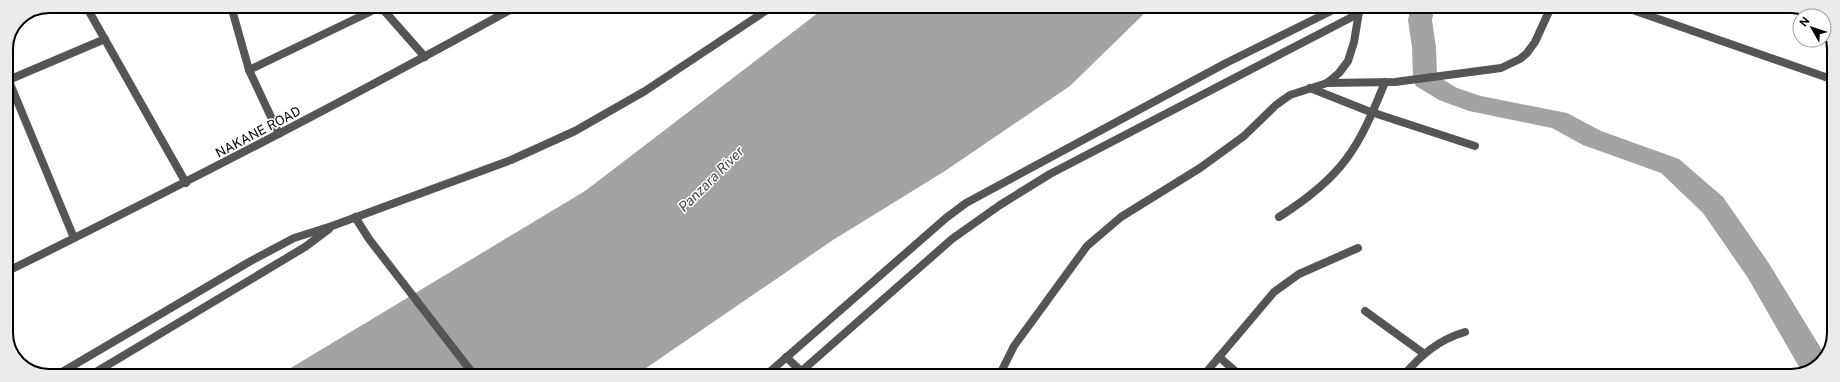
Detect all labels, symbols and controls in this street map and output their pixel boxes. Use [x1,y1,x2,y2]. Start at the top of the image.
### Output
north arrow [1792,8,1832,48]
text: N [1797,15,1812,29]
street label: NAKANE ROAD [213,103,303,161]
water label: Panzara River [675,143,747,215]

